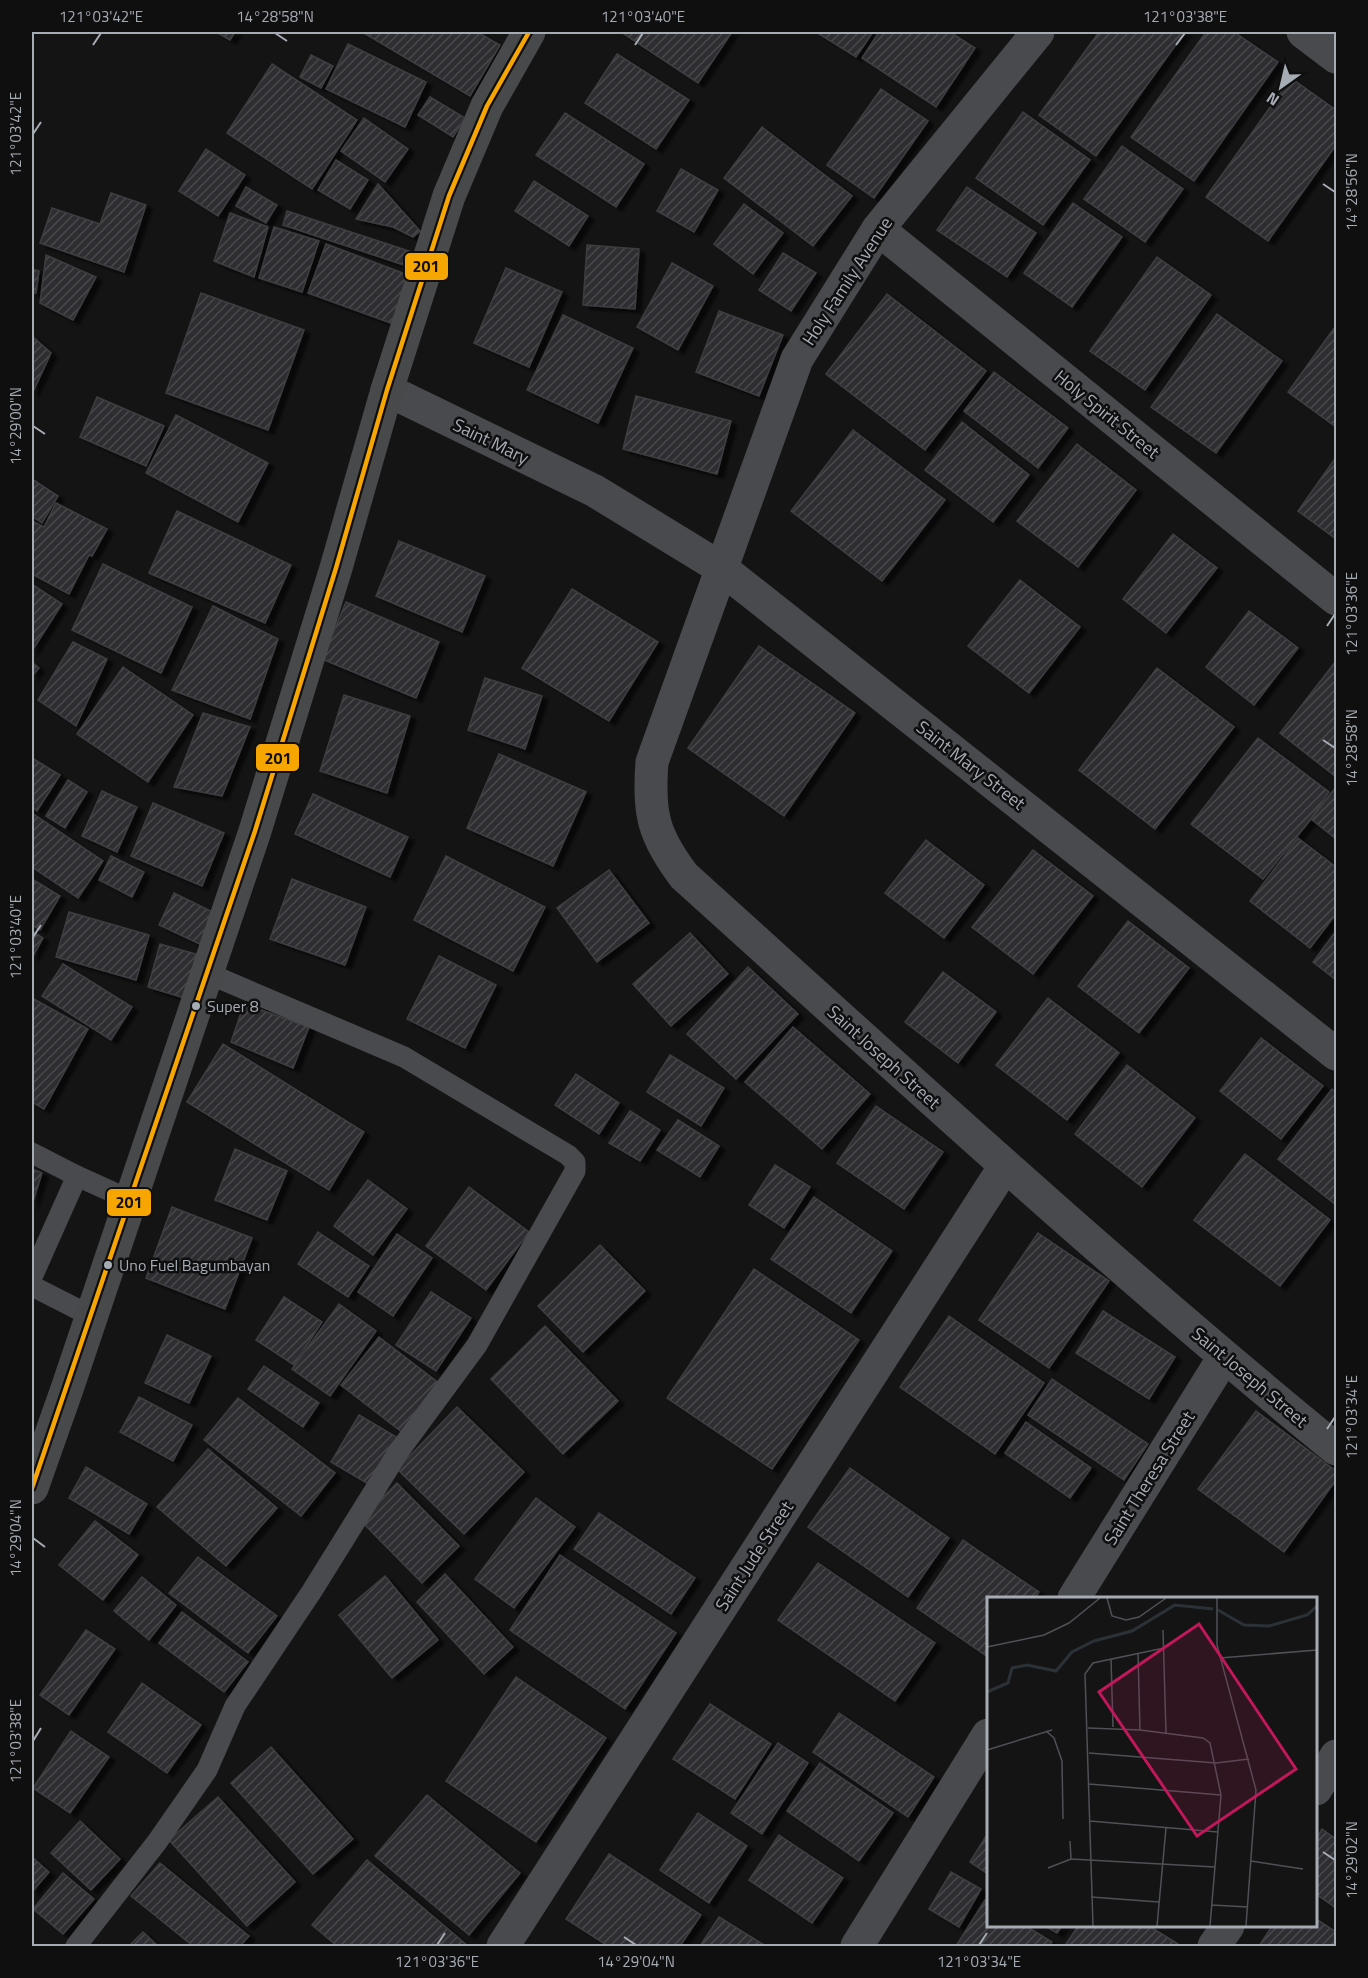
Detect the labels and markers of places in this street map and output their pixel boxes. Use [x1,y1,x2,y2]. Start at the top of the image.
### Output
place label: Super 8 [207,994,259,1018]
marker: Super 8 [190,1000,202,1012]
place label: Uno Fuel Bagumbayan [119,1253,270,1277]
marker: Uno Fuel Bagumbayan [102,1259,114,1271]

